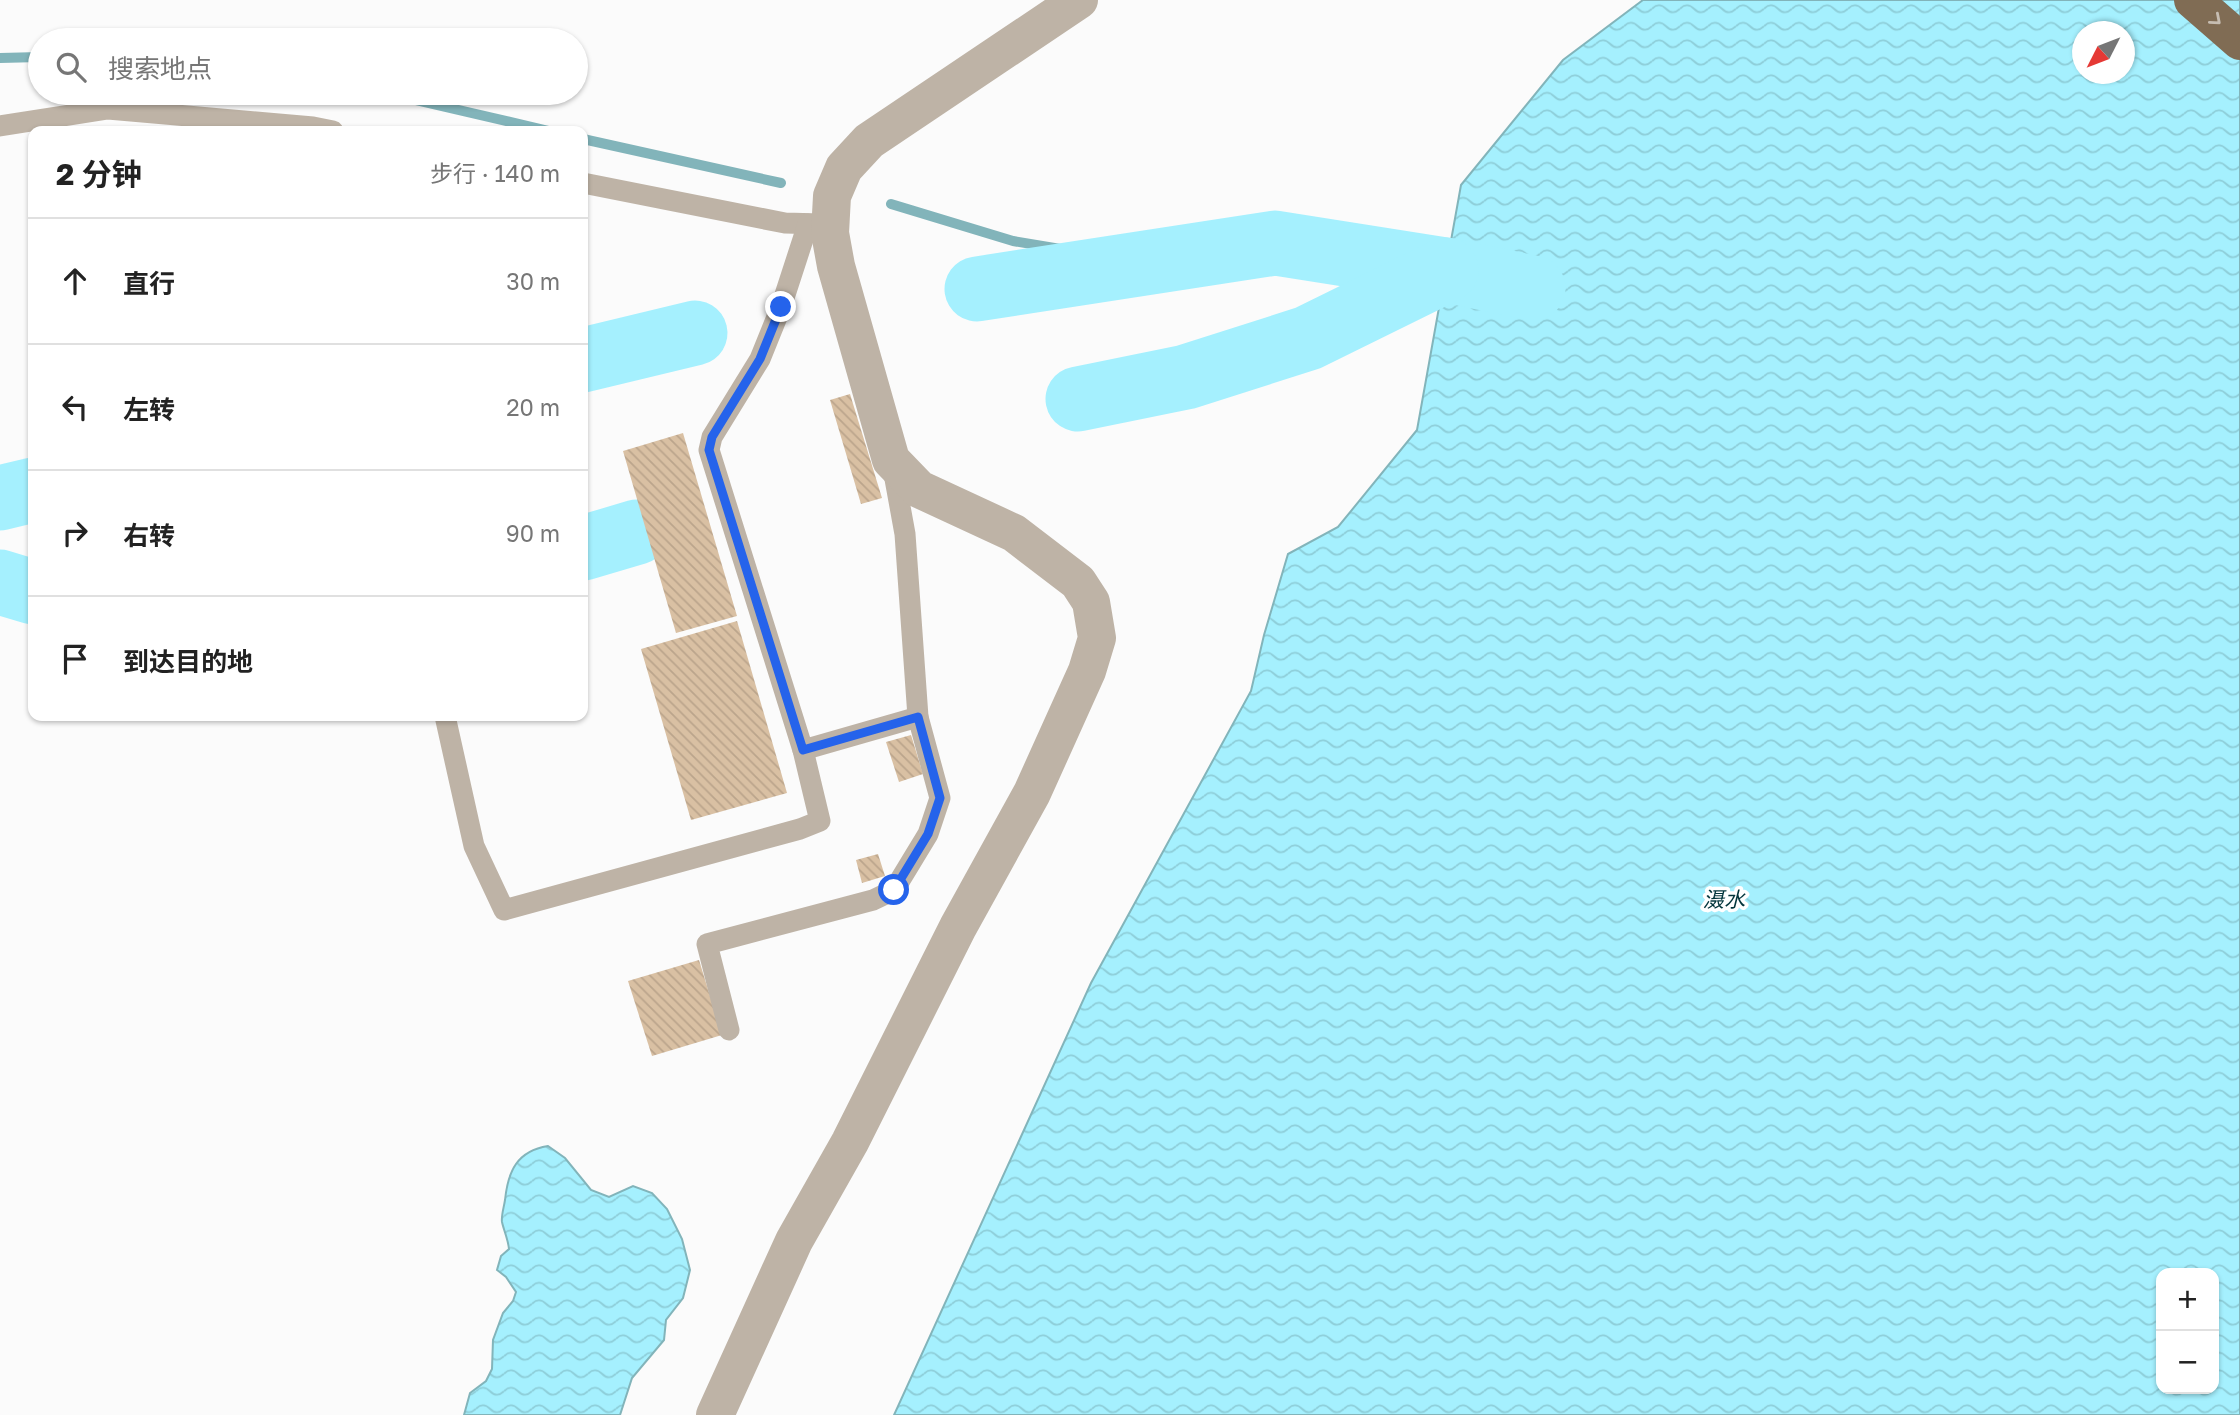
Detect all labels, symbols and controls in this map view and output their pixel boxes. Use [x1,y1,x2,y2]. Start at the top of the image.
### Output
one-way arrow [2208,12,2221,24]
north arrow [2072,21,2135,84]
search box [28,28,588,105]
icon: search [52,48,90,86]
text: 搜索地点 [108,53,212,84]
text: 2 分钟 [56,156,142,192]
text: 步行 · 140 m [430,159,560,187]
icon: ahead [56,262,94,300]
text: 30 m [506,267,560,295]
text: 直行 [123,268,175,299]
route end [765,291,796,322]
icon: left [56,388,94,426]
text: 20 m [506,393,560,421]
text: 左转 [123,394,175,425]
icon: right [56,514,94,552]
text: 90 m [506,519,560,547]
text: 右转 [123,520,175,551]
icon: arrive [56,640,94,678]
text: 到达目的地 [123,646,253,677]
route start [878,874,909,905]
water label: 滠水 [1703,886,1746,912]
map controls [2156,1268,2219,1394]
button: + [2156,1268,2219,1331]
button: − [2156,1331,2219,1394]

